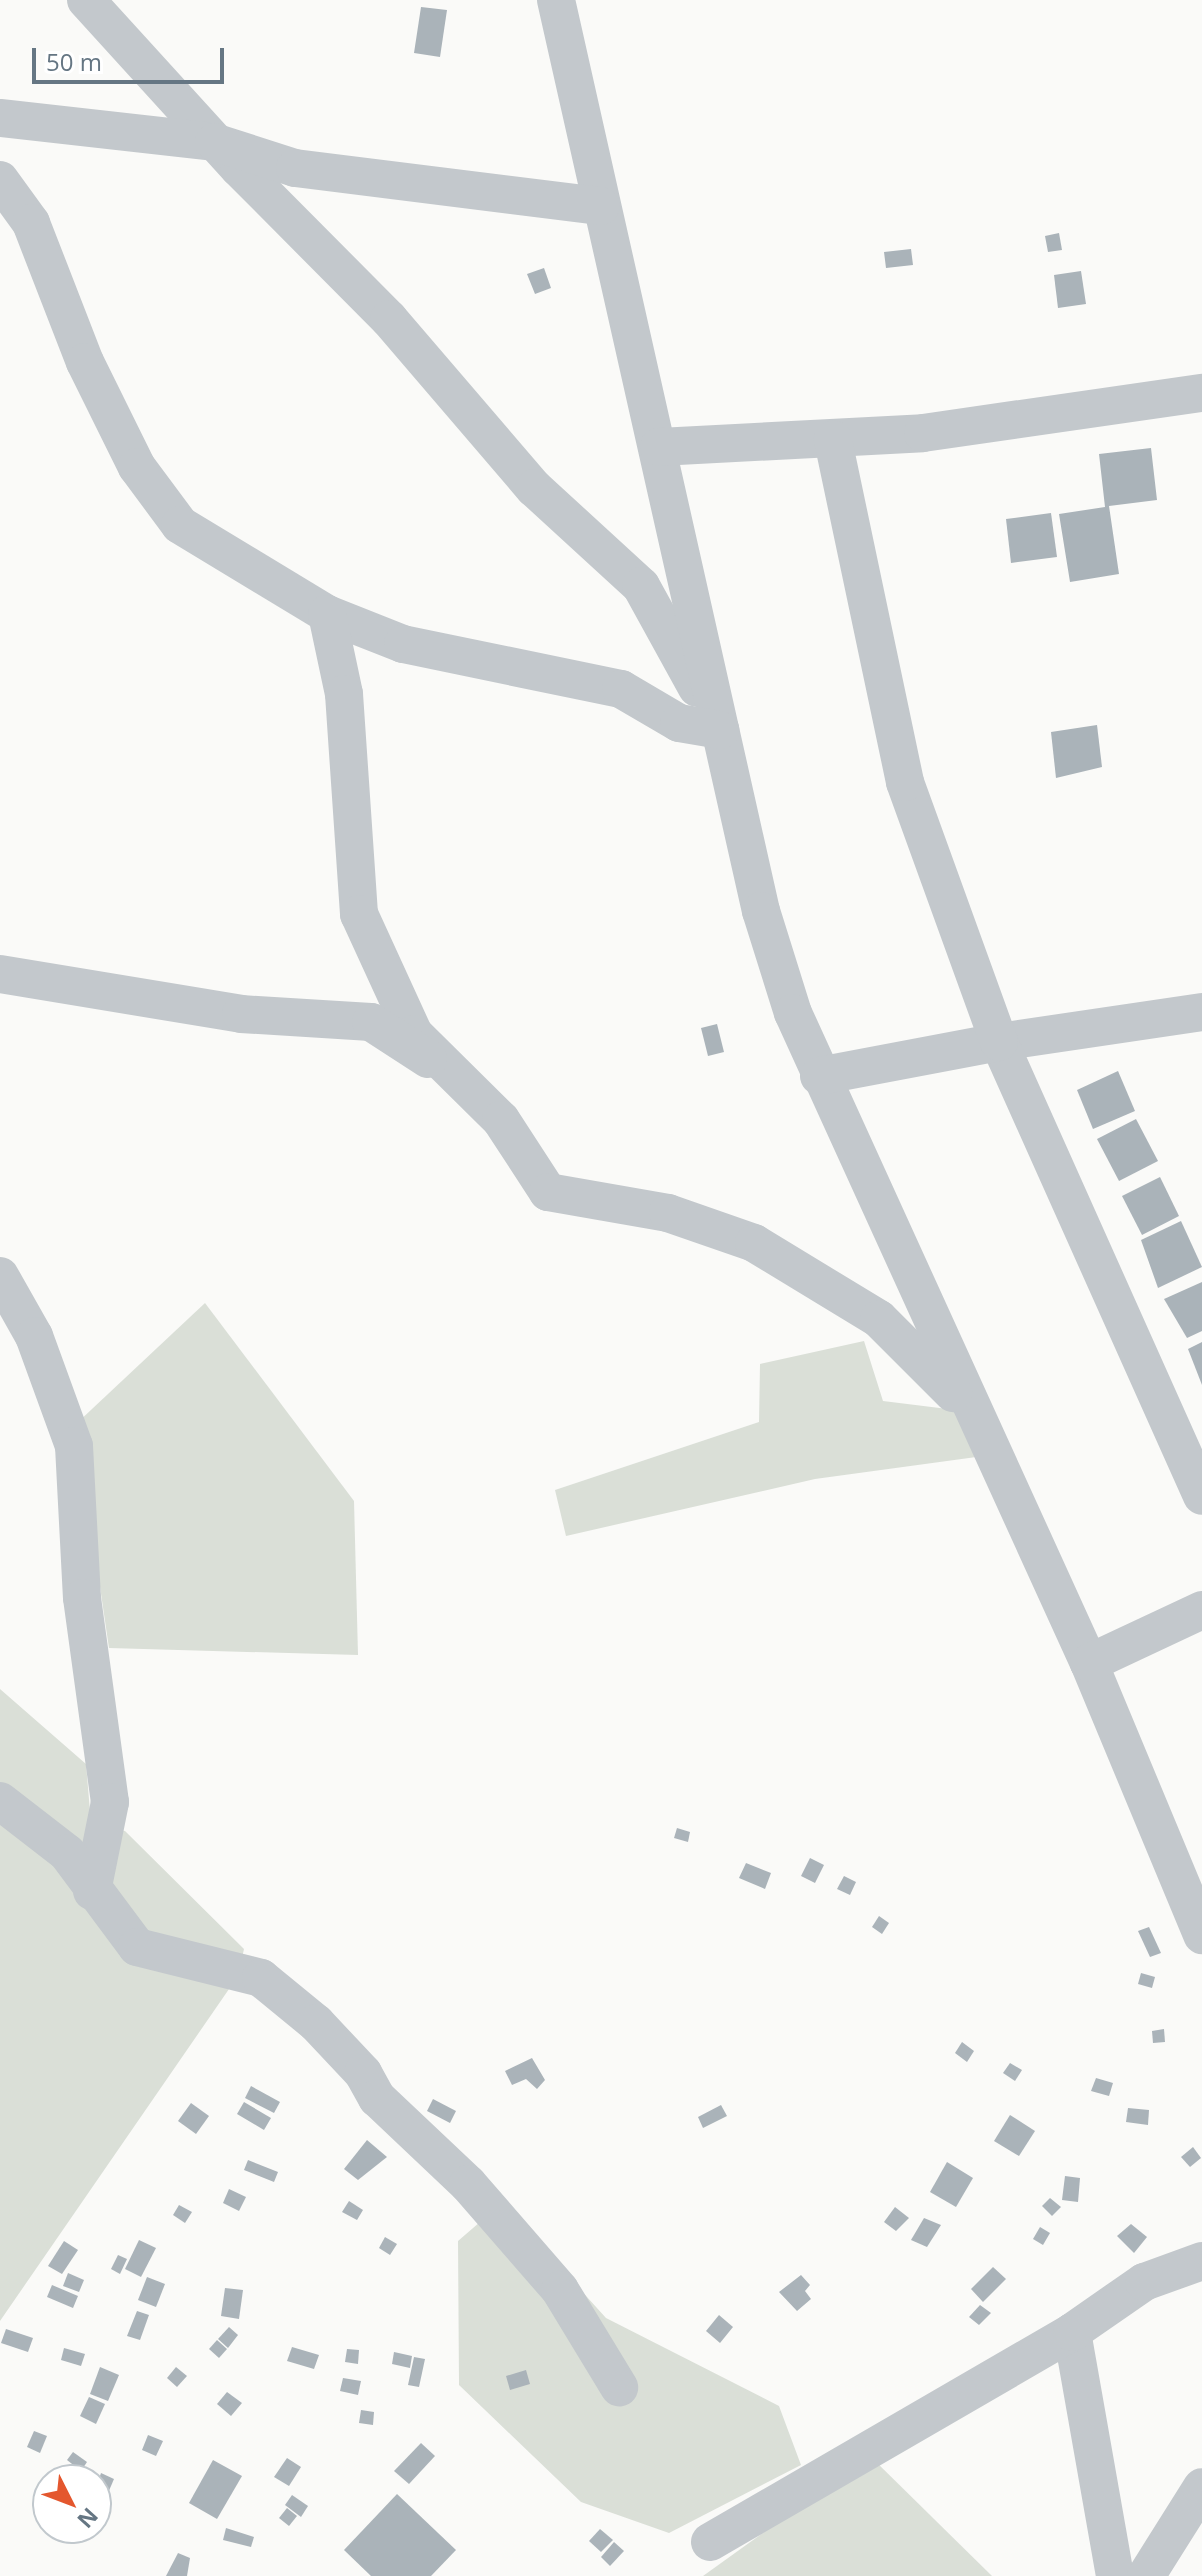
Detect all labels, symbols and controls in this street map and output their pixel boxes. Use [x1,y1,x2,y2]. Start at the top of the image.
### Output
scale bar [36,32,228,82]
text: 50 m [46,45,102,78]
north arrow [32,2464,112,2544]
text: N [71,2502,105,2535]

